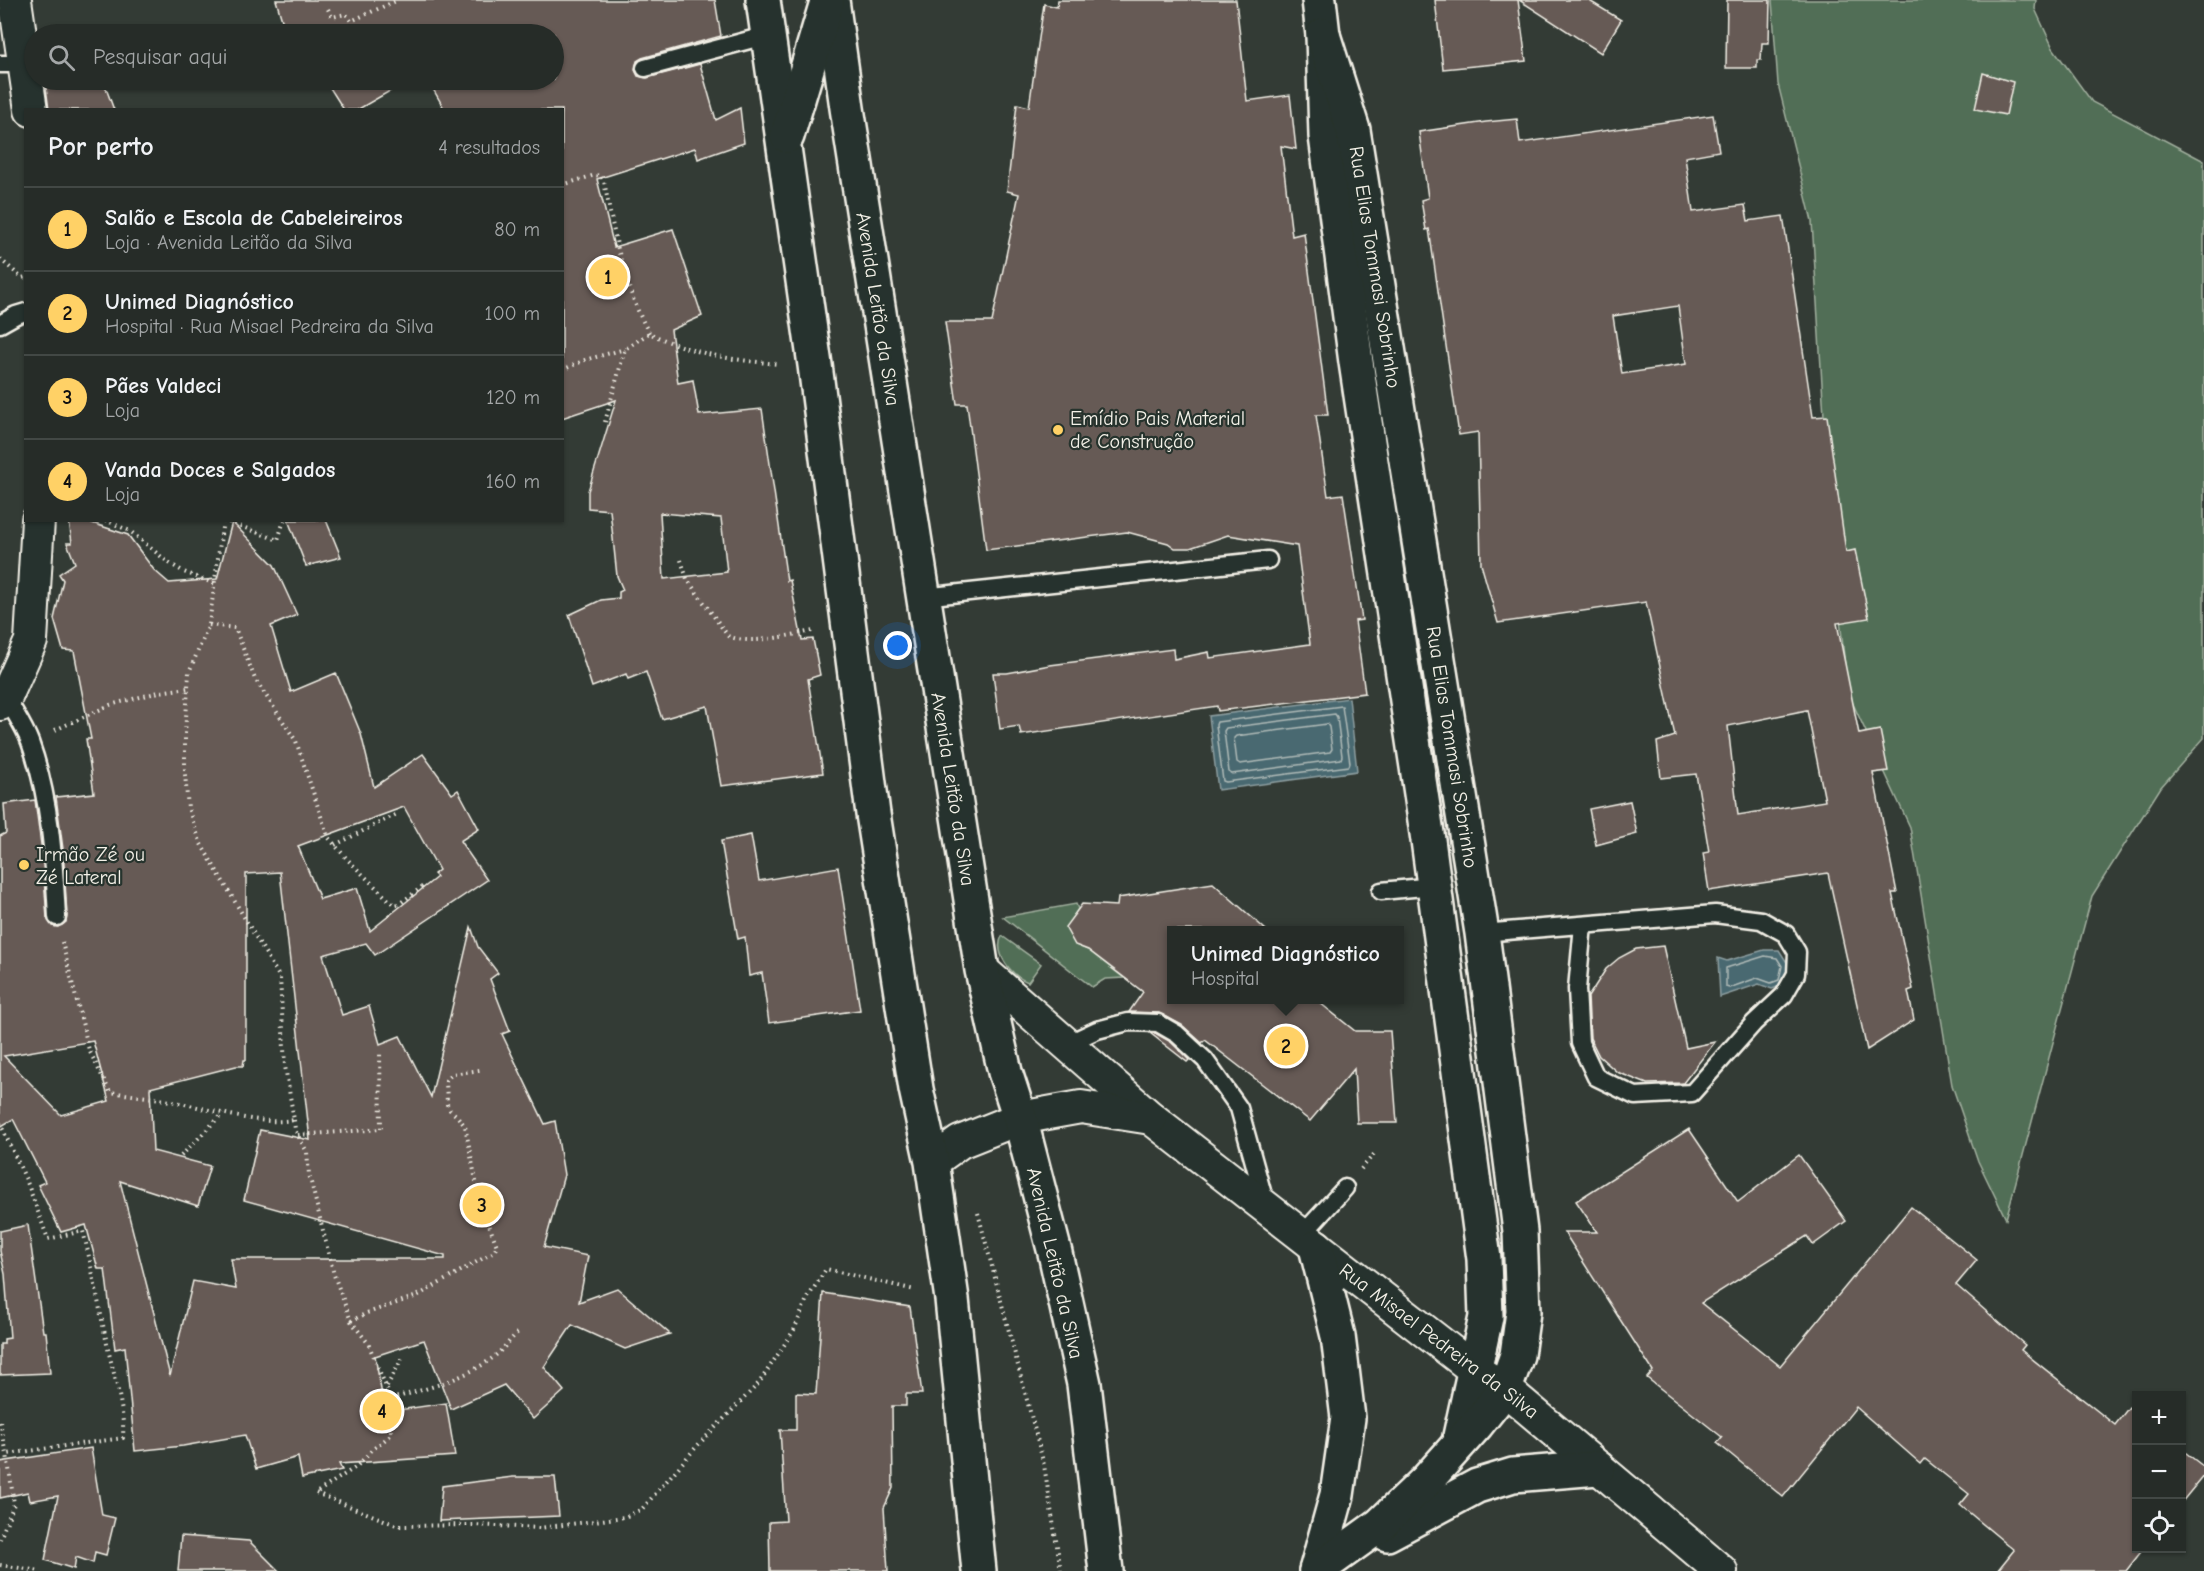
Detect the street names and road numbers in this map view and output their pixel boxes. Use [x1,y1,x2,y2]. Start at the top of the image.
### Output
street label: Rua Elias Tommasi Sobrinho [1345,144,1405,390]
street label: Avenida Leitão da Silva [851,211,905,407]
street label: Rua Elias Tommasi Sobrinho [1422,624,1482,870]
street label: Avenida Leitão da Silva [926,691,980,887]
street label: Avenida Leitão da Silva [1022,1165,1088,1361]
street label: Rua Misael Pedreira da Silva [1335,1259,1543,1423]

